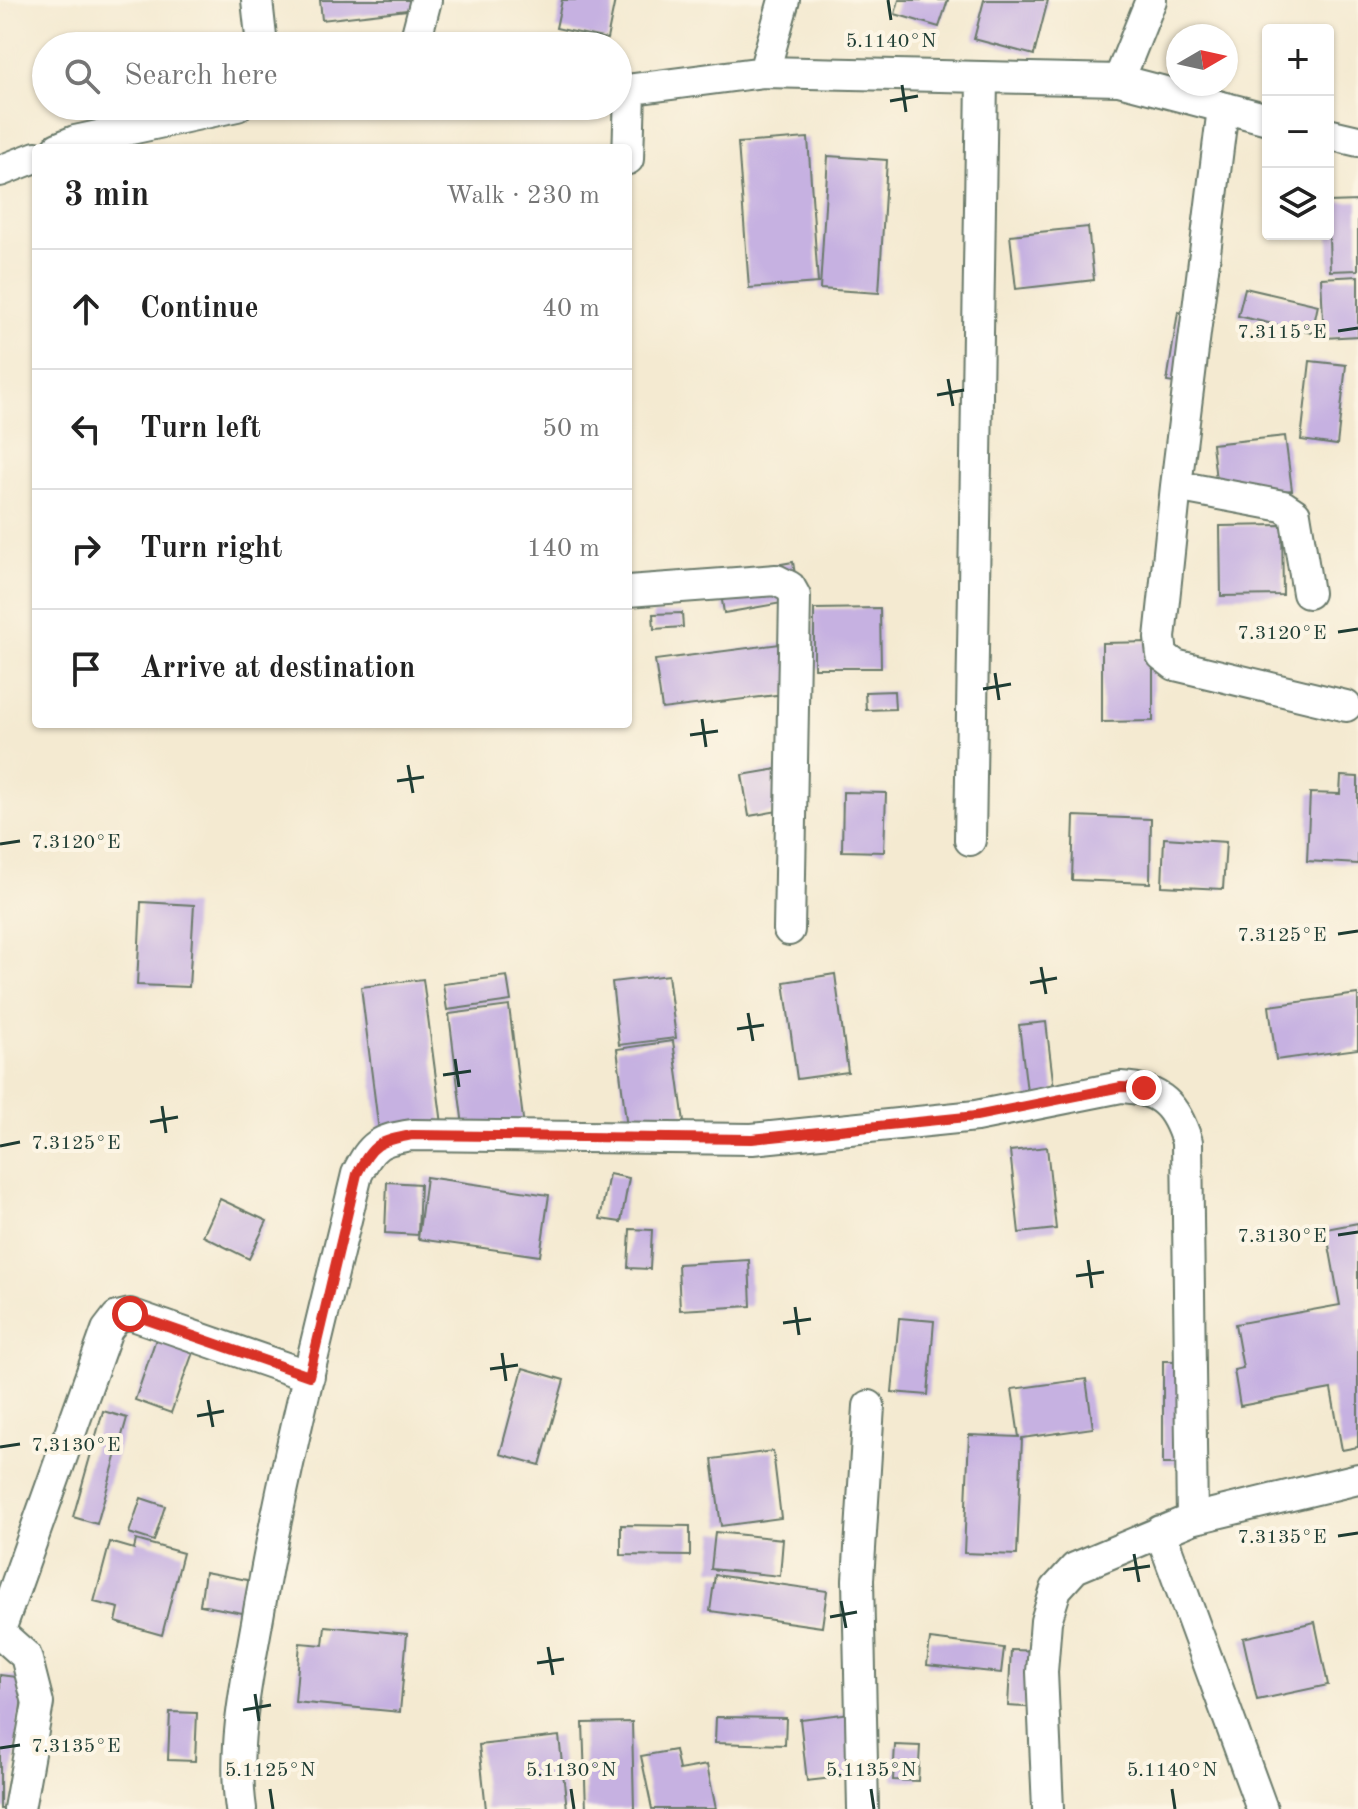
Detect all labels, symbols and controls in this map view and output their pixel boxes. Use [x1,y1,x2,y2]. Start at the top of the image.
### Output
north arrow [1166,24,1238,96]
map controls [1262,24,1334,240]
button: + [1262,24,1334,96]
search box [32,32,632,120]
text: 5.1140°N [846,32,936,52]
icon: search [60,54,104,98]
text: Search here [124,61,278,91]
button: − [1262,96,1334,168]
button: layers [1262,168,1334,240]
text: 3 min [64,179,149,213]
text: Walk · 230 m [446,183,600,209]
icon: ahead [64,287,108,331]
text: Continue [140,294,259,324]
text: 40 m [542,296,600,322]
text: 7.3115°E [1238,323,1327,343]
icon: left [64,407,108,451]
text: Turn left [140,414,261,444]
text: 50 m [542,416,600,442]
icon: right [64,527,108,571]
text: Turn right [140,534,282,564]
text: 140 m [527,536,600,562]
text: 7.3120°E [1238,624,1327,644]
icon: arrive [64,647,108,691]
text: Arrive at destination [140,654,415,684]
text: 7.3120°E [32,833,121,853]
text: 7.3125°E [1238,926,1327,946]
route end [1126,1070,1162,1106]
text: 7.3125°E [32,1134,121,1154]
text: 7.3130°E [1238,1227,1327,1247]
route start [112,1296,148,1332]
text: 7.3130°E [32,1436,121,1456]
text: 7.3135°E [1238,1528,1327,1548]
text: 7.3135°E [32,1737,121,1757]
text: 5.1125°N [225,1761,315,1781]
text: 5.1130°N [526,1761,616,1781]
text: 5.1135°N [826,1761,916,1781]
text: 5.1140°N [1127,1761,1217,1781]

